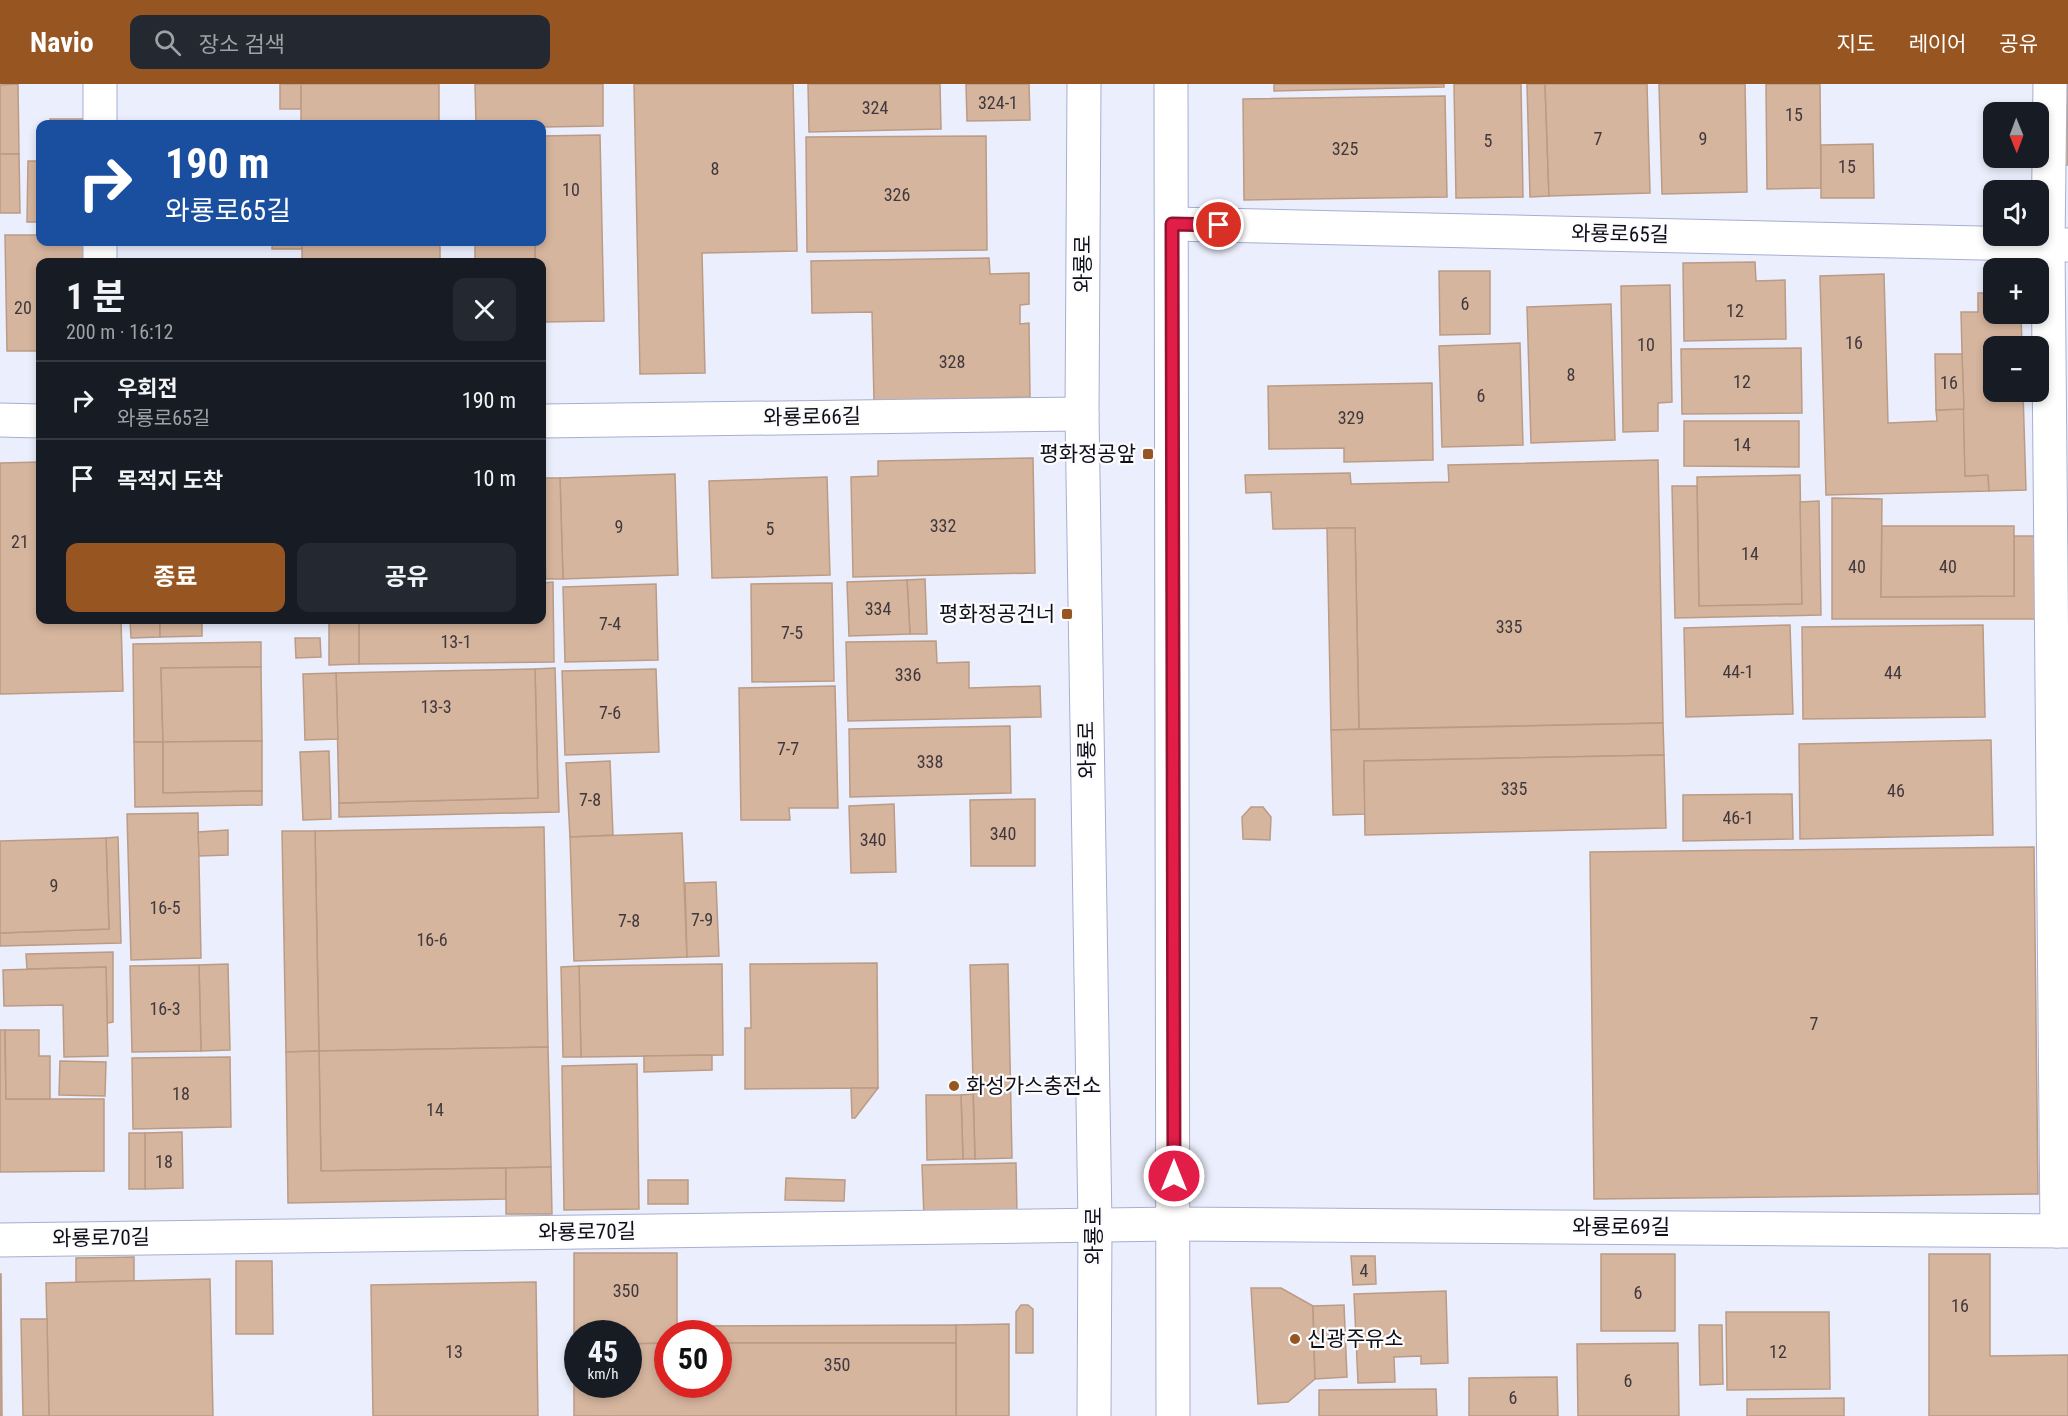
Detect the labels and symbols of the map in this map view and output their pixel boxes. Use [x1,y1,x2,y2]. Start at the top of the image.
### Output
house number: 324-1 [978,92,1018,113]
house number: 324 [862,97,888,118]
north arrow [1983,102,2049,168]
house number: 15 [1785,104,1803,125]
house number: 7 [1594,128,1603,149]
house number: 9 [1699,128,1707,149]
house number: 5 [1484,130,1493,151]
house number: 325 [1332,138,1358,159]
house number: 15 [1838,156,1856,177]
house number: 8 [711,158,719,179]
house number: 10 [562,179,580,200]
house number: 326 [884,184,910,205]
pin [1193,199,1244,250]
street label: 와룡로65길 [1571,221,1669,247]
street label: 와룡로 [1071,235,1095,293]
house number: 6 [1461,293,1469,314]
house number: 20 [14,297,32,318]
house number: 12 [1726,300,1744,321]
house number: 16 [1845,332,1863,353]
house number: 10 [1637,334,1655,355]
house number: 328 [939,351,965,372]
house number: 8 [1567,364,1575,385]
house number: 12 [1733,371,1751,392]
house number: 16 [1940,372,1958,393]
house number: 6 [1477,385,1485,406]
street label: 와룡로66길 [763,404,861,430]
house number: 329 [1338,407,1364,428]
house number: 14 [1733,434,1751,455]
place label: 평화정공앞 [1039,442,1136,466]
marker: 평화정공앞 [1141,447,1155,461]
house number: 332 [930,515,956,536]
house number: 9 [615,516,623,537]
house number: 5 [766,518,775,539]
house number: 21 [11,531,29,552]
house number: 14 [1741,543,1759,564]
house number: 40 [1848,556,1866,577]
house number: 40 [1939,556,1957,577]
house number: 334 [865,598,891,619]
place label: 평화정공건너 [939,602,1055,626]
marker: 평화정공건너 [1060,607,1074,621]
house number: 7-4 [599,613,621,634]
house number: 335 [1496,616,1522,637]
house number: 7-5 [781,622,803,643]
house number: 13-1 [440,631,472,652]
house number: 44-1 [1722,661,1754,682]
house number: 44 [1884,662,1902,683]
house number: 336 [895,664,921,685]
house number: 13-3 [420,696,452,717]
house number: 7-6 [599,702,621,723]
street label: 와룡로 [1074,721,1100,779]
house number: 7-7 [777,738,799,759]
house number: 338 [917,751,943,772]
house number: 335 [1501,778,1527,799]
house number: 46 [1887,780,1905,801]
house number: 7-8 [579,789,601,810]
house number: 46-1 [1722,807,1754,828]
house number: 340 [990,823,1016,844]
house number: 340 [860,829,886,850]
house number: 9 [50,875,58,896]
house number: 16-5 [149,897,181,918]
house number: 7-9 [691,909,713,930]
house number: 7-8 [618,910,640,931]
house number: 16-6 [416,929,448,950]
house number: 16-3 [149,998,181,1019]
house number: 7 [1810,1013,1819,1034]
place label: 화성가스충전소 [966,1074,1101,1098]
marker: 화성가스충전소 [947,1079,961,1093]
house number: 18 [172,1083,190,1104]
house number: 14 [426,1099,444,1120]
position arrow [1142,1144,1206,1208]
house number: 18 [155,1151,173,1172]
street label: 와룡로 [1082,1207,1106,1265]
street label: 와룡로69길 [1572,1215,1670,1239]
street label: 와룡로70길 [538,1219,636,1245]
street label: 와룡로70길 [52,1225,150,1251]
house number: 4 [1360,1260,1369,1281]
house number: 350 [613,1280,639,1301]
house number: 6 [1634,1282,1642,1303]
house number: 16 [1951,1295,1969,1316]
speed limit sign: 50 [654,1320,732,1398]
place label: 신광주유소 [1307,1327,1404,1351]
marker: 신광주유소 [1288,1332,1302,1346]
house number: 13 [445,1341,463,1362]
house number: 12 [1769,1341,1787,1362]
house number: 350 [824,1354,850,1375]
house number: 6 [1624,1370,1632,1391]
house number: 6 [1509,1387,1517,1408]

